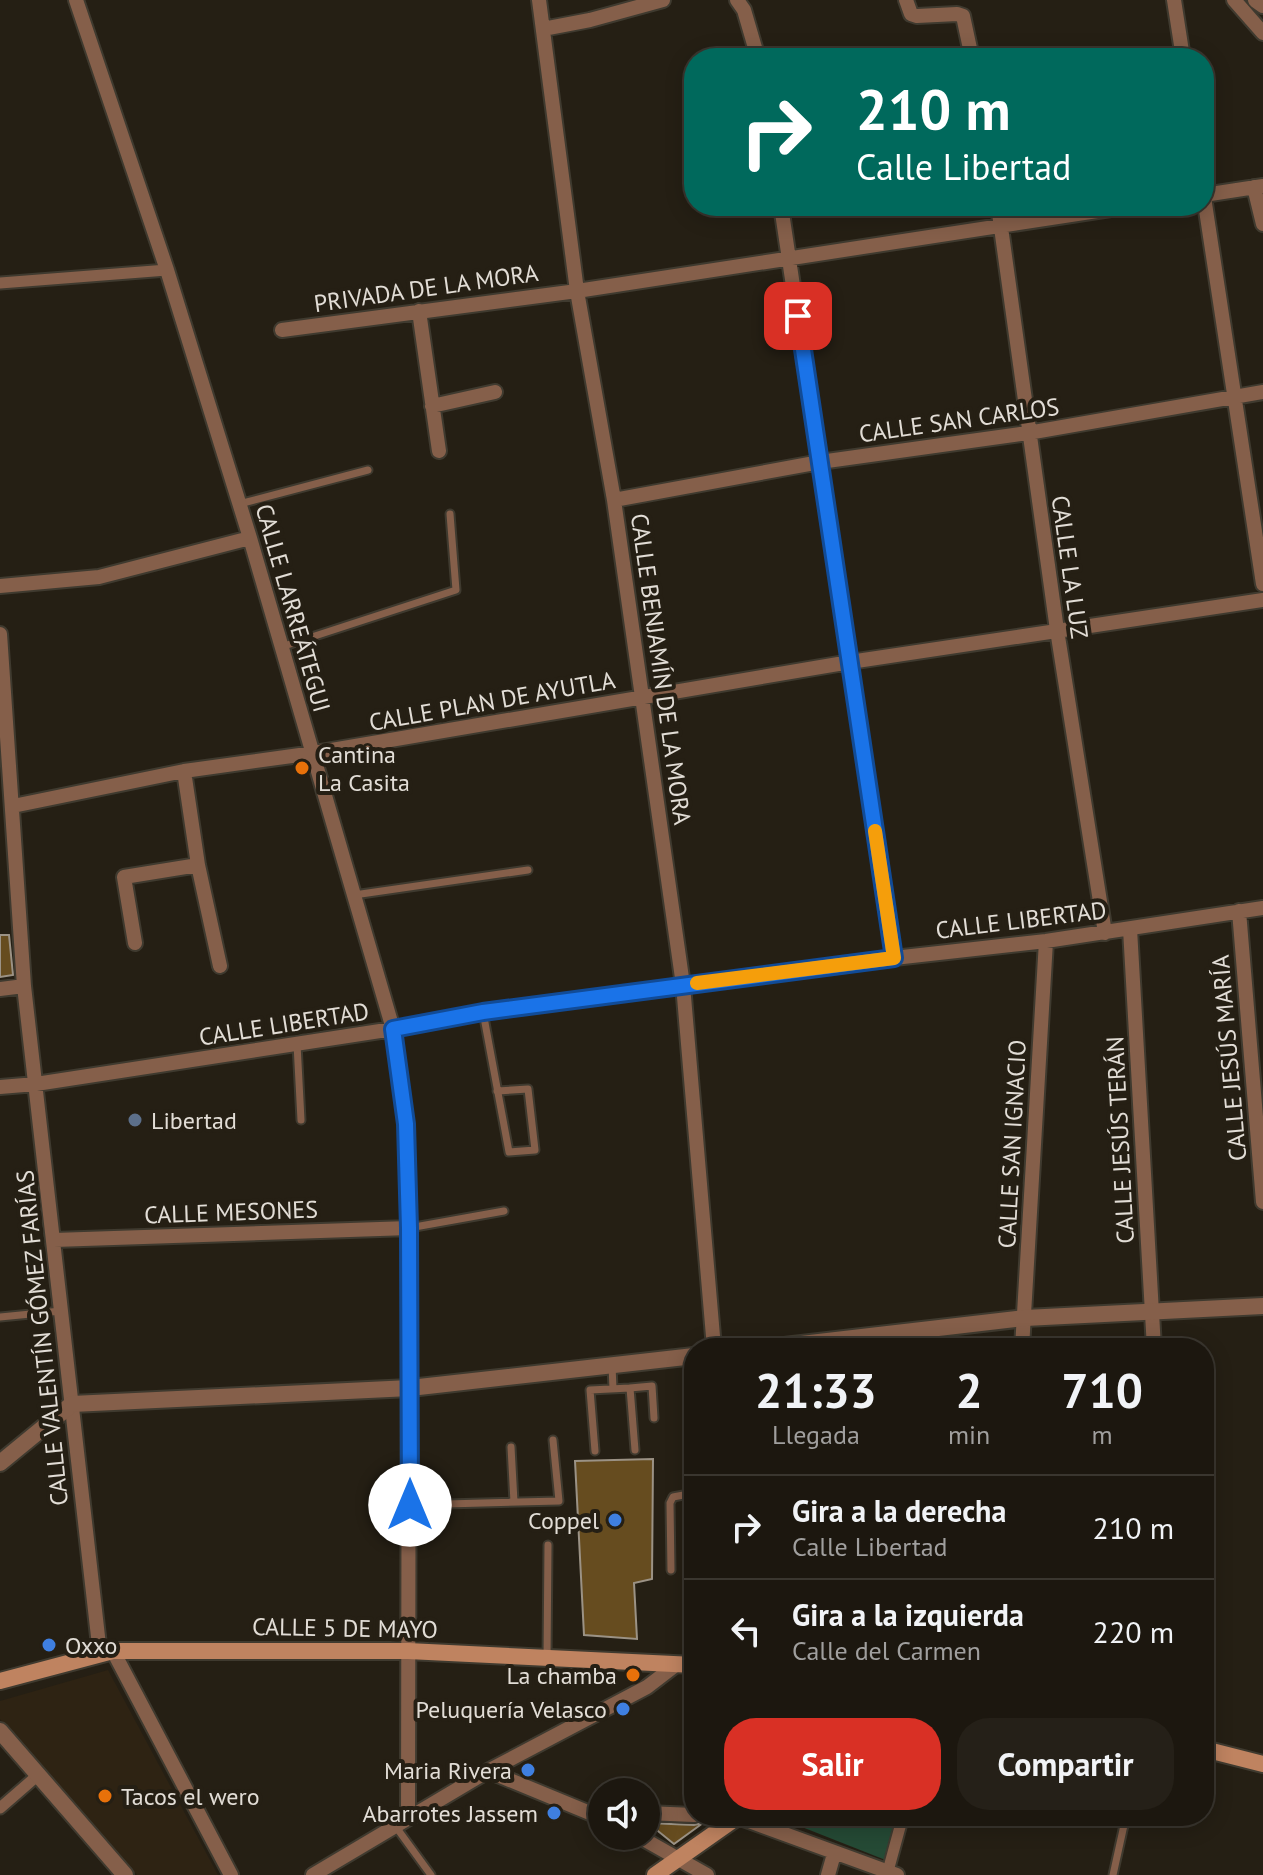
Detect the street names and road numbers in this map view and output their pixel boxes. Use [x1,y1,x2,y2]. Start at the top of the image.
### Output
street label: PRIVADA DE LA MORA [312,257,540,319]
street label: CALLE SAN CARLOS [857,391,1061,449]
street label: CALLE LA LUZ [1045,493,1095,641]
street label: CALLE LARREÁTEGUI [248,500,338,716]
street label: CALLE BENJAMÍN DE LA MORA [624,511,698,827]
street label: CALLE PLAN DE AYUTLA [367,664,617,738]
street label: CALLE LIBERTAD [934,894,1108,946]
street label: CALLE JESÚS MARÍA [1205,954,1253,1162]
street label: CALLE LIBERTAD [197,995,371,1053]
street label: CALLE JESÚS TERÁN [1099,1035,1141,1245]
street label: CALLE SAN IGNACIO [991,1039,1033,1249]
street label: CALLE VALENTÍN GÓMEZ FARÍAS [9,1169,75,1507]
street label: CALLE MESONES [144,1193,318,1231]
street label: CALLE 5 DE MAYO [252,1611,438,1645]

